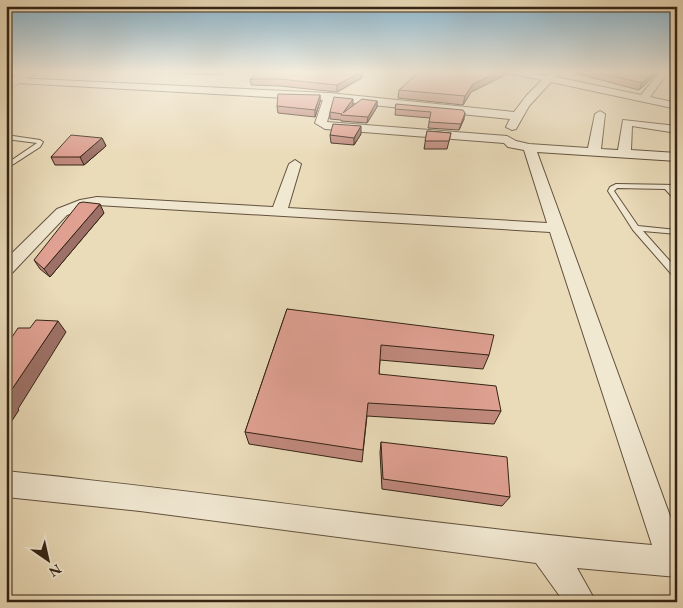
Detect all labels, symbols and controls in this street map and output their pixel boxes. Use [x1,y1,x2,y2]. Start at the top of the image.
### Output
north arrow [22,536,72,586]
text: N [45,560,65,582]

